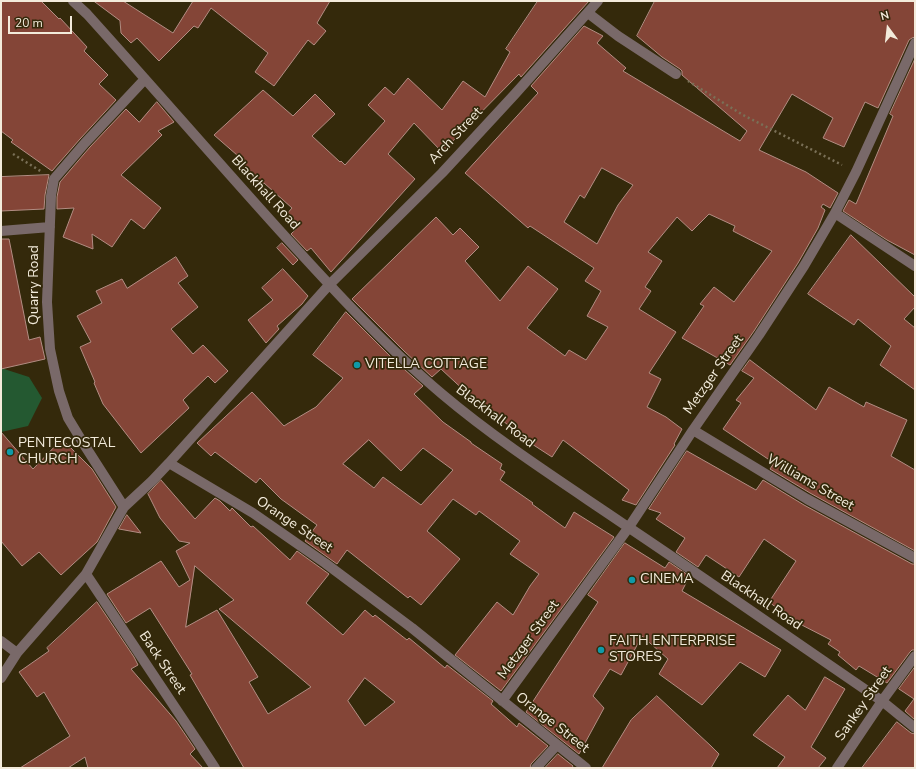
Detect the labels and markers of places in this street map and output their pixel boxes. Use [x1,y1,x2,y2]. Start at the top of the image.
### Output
place label: VITELLA COTTAGE [365,357,487,373]
marker: VITELLA COTTAGE [352,360,362,370]
place label: PENTECOSTAL CHURCH [18,436,115,468]
marker: PENTECOSTAL CHURCH [5,447,15,457]
place label: CINEMA [640,572,694,588]
marker: CINEMA [627,575,637,585]
place label: FAITH ENTERPRISE STORES [609,634,735,666]
marker: FAITH ENTERPRISE STORES [596,645,606,655]

